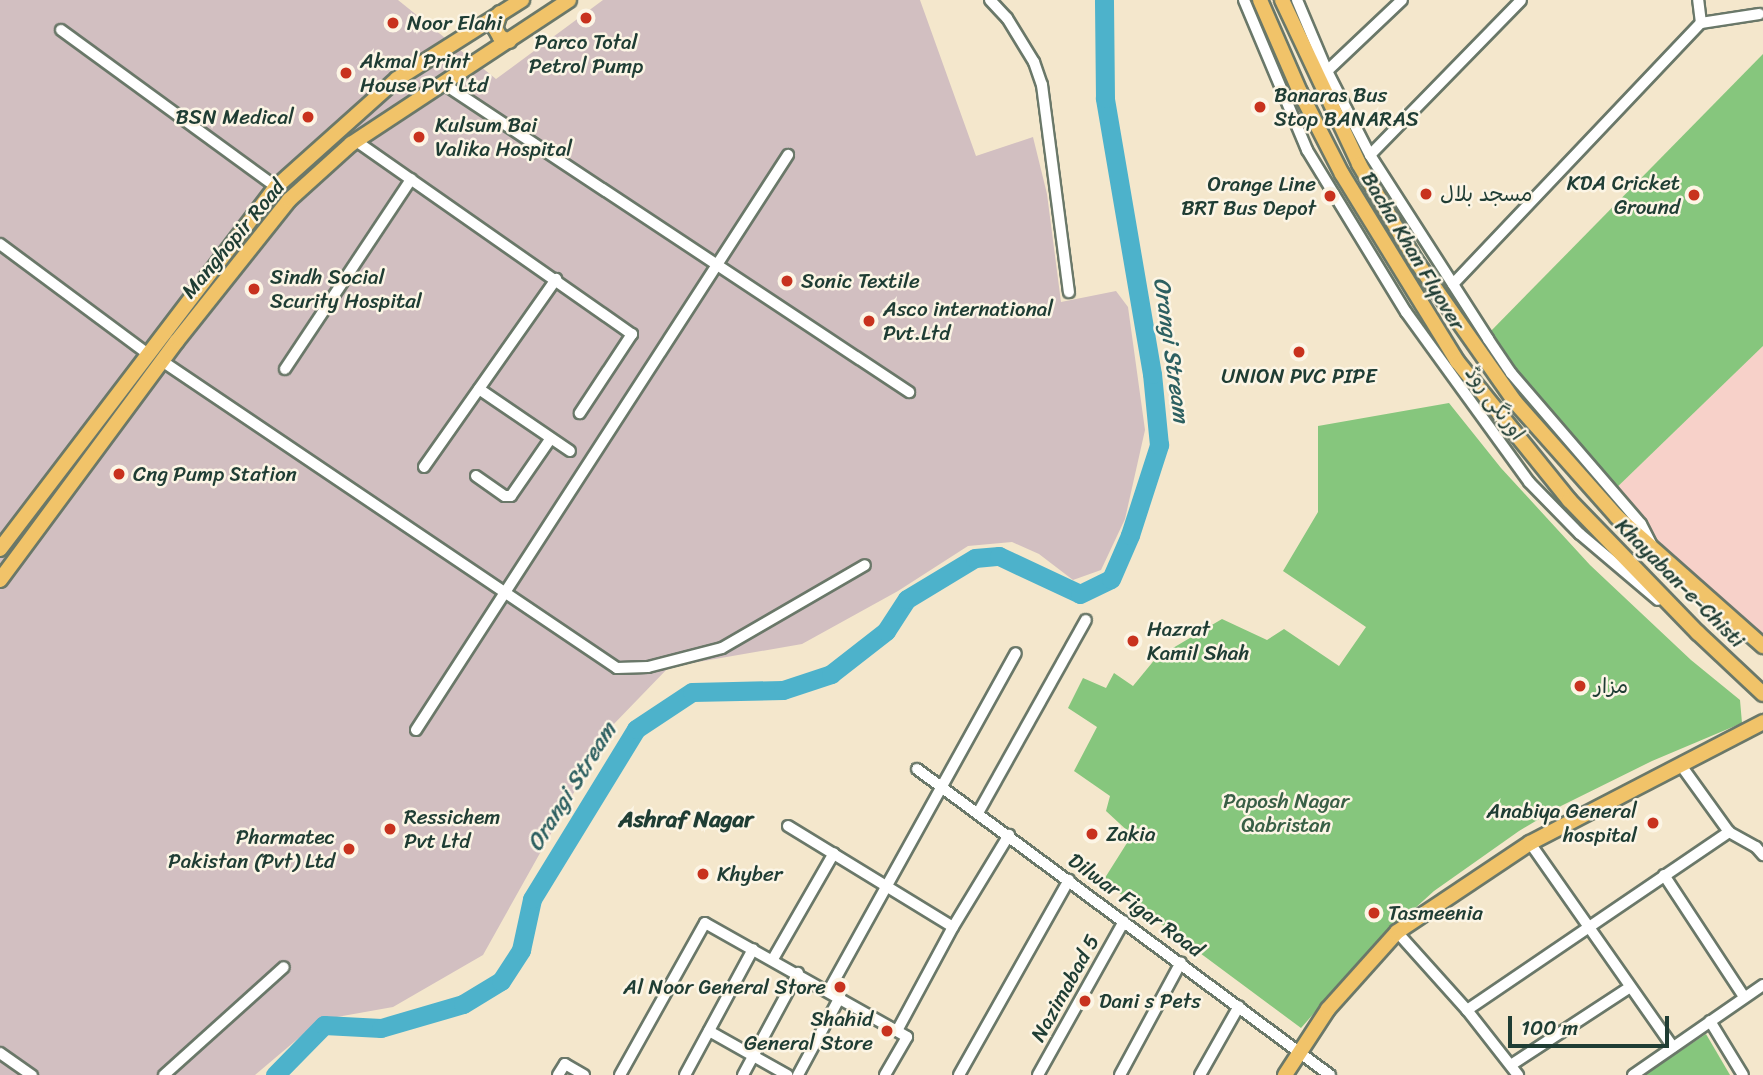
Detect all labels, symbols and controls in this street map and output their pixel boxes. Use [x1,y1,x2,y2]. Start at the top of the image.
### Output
place label: Noor Elahi [407,10,502,36]
marker: Parco Total Petrol Pump [578,10,594,26]
marker: Noor Elahi [385,15,401,31]
place label: Parco Total Petrol Pump [529,29,643,79]
place label: Akmal Print House Pvt Ltd [360,48,489,98]
marker: Akmal Print House Pvt Ltd [338,65,354,81]
place label: Banaras Bus Stop BANARAS [1274,82,1418,132]
marker: Banaras Bus Stop BANARAS [1252,99,1268,115]
place label: BSN Medical [176,104,294,130]
marker: BSN Medical [300,109,316,125]
place label: Kulsum Bai Valika Hospital [435,112,573,162]
marker: Kulsum Bai Valika Hospital [409,127,429,147]
street label: Bacha Khan Flyover [1356,167,1470,335]
place label: KDA Cricket Ground [1566,170,1680,220]
place label: Orange Line BRT Bus Depot [1180,171,1316,221]
street label: Manghopir Road [176,175,290,303]
place label: مسجد بلال [1440,181,1533,207]
marker: مسجد بلال [1418,186,1434,202]
marker: KDA Cricket Ground [1686,187,1702,203]
marker: Orange Line BRT Bus Depot [1322,188,1338,204]
place label: Sindh Social Scurity Hospital [270,264,421,314]
place label: Sonic Textile [801,268,920,294]
marker: Sonic Textile [779,273,795,289]
water label: Orangi Stream [1147,275,1195,425]
marker: Sindh Social Scurity Hospital [244,279,264,299]
place label: Asco international Pvt.Ltd [883,296,1054,346]
marker: Asco international Pvt.Ltd [861,313,877,329]
marker: UNION PVC PIPE [1291,344,1307,360]
street label: اورنگی روڈ [1460,361,1530,445]
place label: UNION PVC PIPE [1220,363,1378,389]
place label: Cng Pump Station [133,461,300,487]
marker: Cng Pump Station [111,466,127,482]
street label: Khayaban-e-Chisti [1610,513,1750,653]
place label: Hazrat Kamil Shah [1147,616,1249,666]
marker: Hazrat Kamil Shah [1125,633,1141,649]
place label: مزار [1594,673,1628,699]
marker: مزار [1572,678,1588,694]
water label: Orangi Stream [521,717,623,857]
park label: Paposh Nagar Qabristan [1223,788,1349,838]
place label: Anabiya General hospital [1486,798,1637,848]
place label: Ressichem Pvt Ltd [404,804,500,854]
district label: Ashraf Nagar [619,806,753,834]
marker: Anabiya General hospital [1643,813,1663,833]
marker: Ressichem Pvt Ltd [382,821,398,837]
place label: Zakia [1106,821,1155,847]
place label: Pharmatec Pakistan (Pvt) Ltd [167,824,335,874]
marker: Zakia [1084,826,1100,842]
marker: Pharmatec Pakistan (Pvt) Ltd [341,841,357,857]
street label: Dilwar Figar Road [1063,848,1209,962]
place label: Khyber [717,861,782,887]
marker: Khyber [695,866,711,882]
place label: Tasmeenia [1388,900,1483,926]
marker: Tasmeenia [1366,905,1382,921]
street label: Nazimabad 5 [1025,930,1105,1046]
place label: Al Noor General Store [622,974,826,1000]
marker: Al Noor General Store [832,979,848,995]
place label: Dani s Pets [1099,988,1202,1014]
marker: Dani s Pets [1077,993,1093,1009]
scale bar [1511,1002,1672,1046]
place label: Shahid General Store [744,1006,873,1056]
text: 100 m [1521,1009,1578,1047]
marker: Shahid General Store [879,1023,895,1039]

